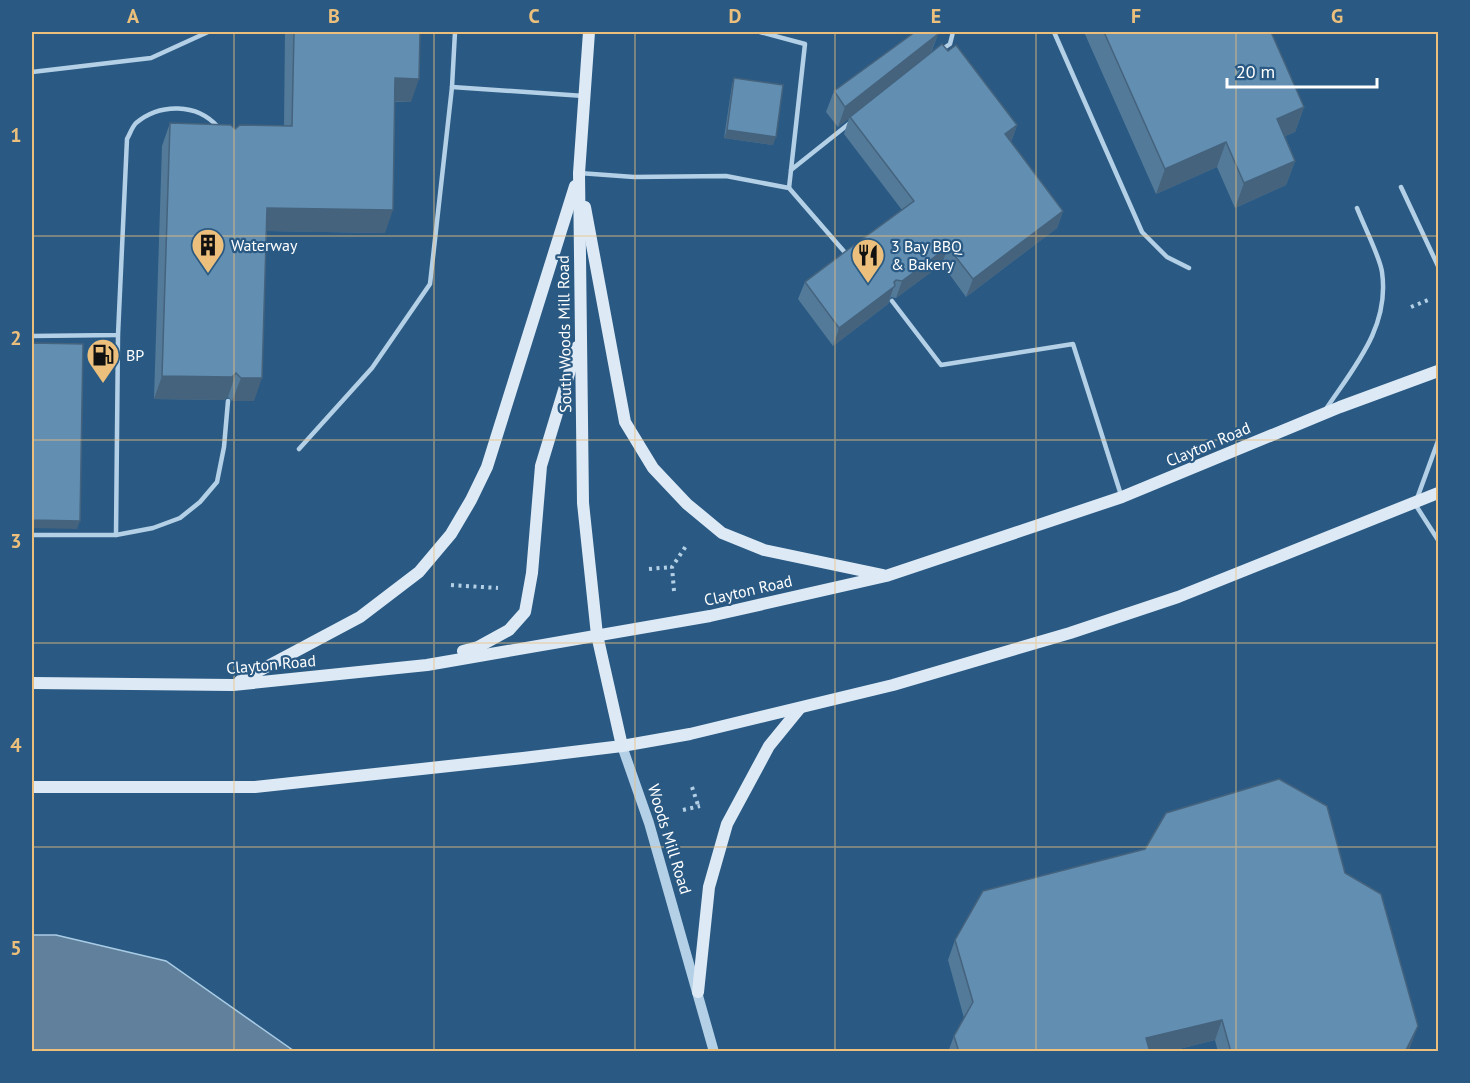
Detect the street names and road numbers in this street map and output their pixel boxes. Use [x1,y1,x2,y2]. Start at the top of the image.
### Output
street label: South Woods Mill Road [553,255,575,413]
street label: Clayton Road [1163,417,1253,471]
street label: Clayton Road [702,570,794,610]
street label: Clayton Road [225,650,317,678]
street label: Woods Mill Road [644,782,696,896]

